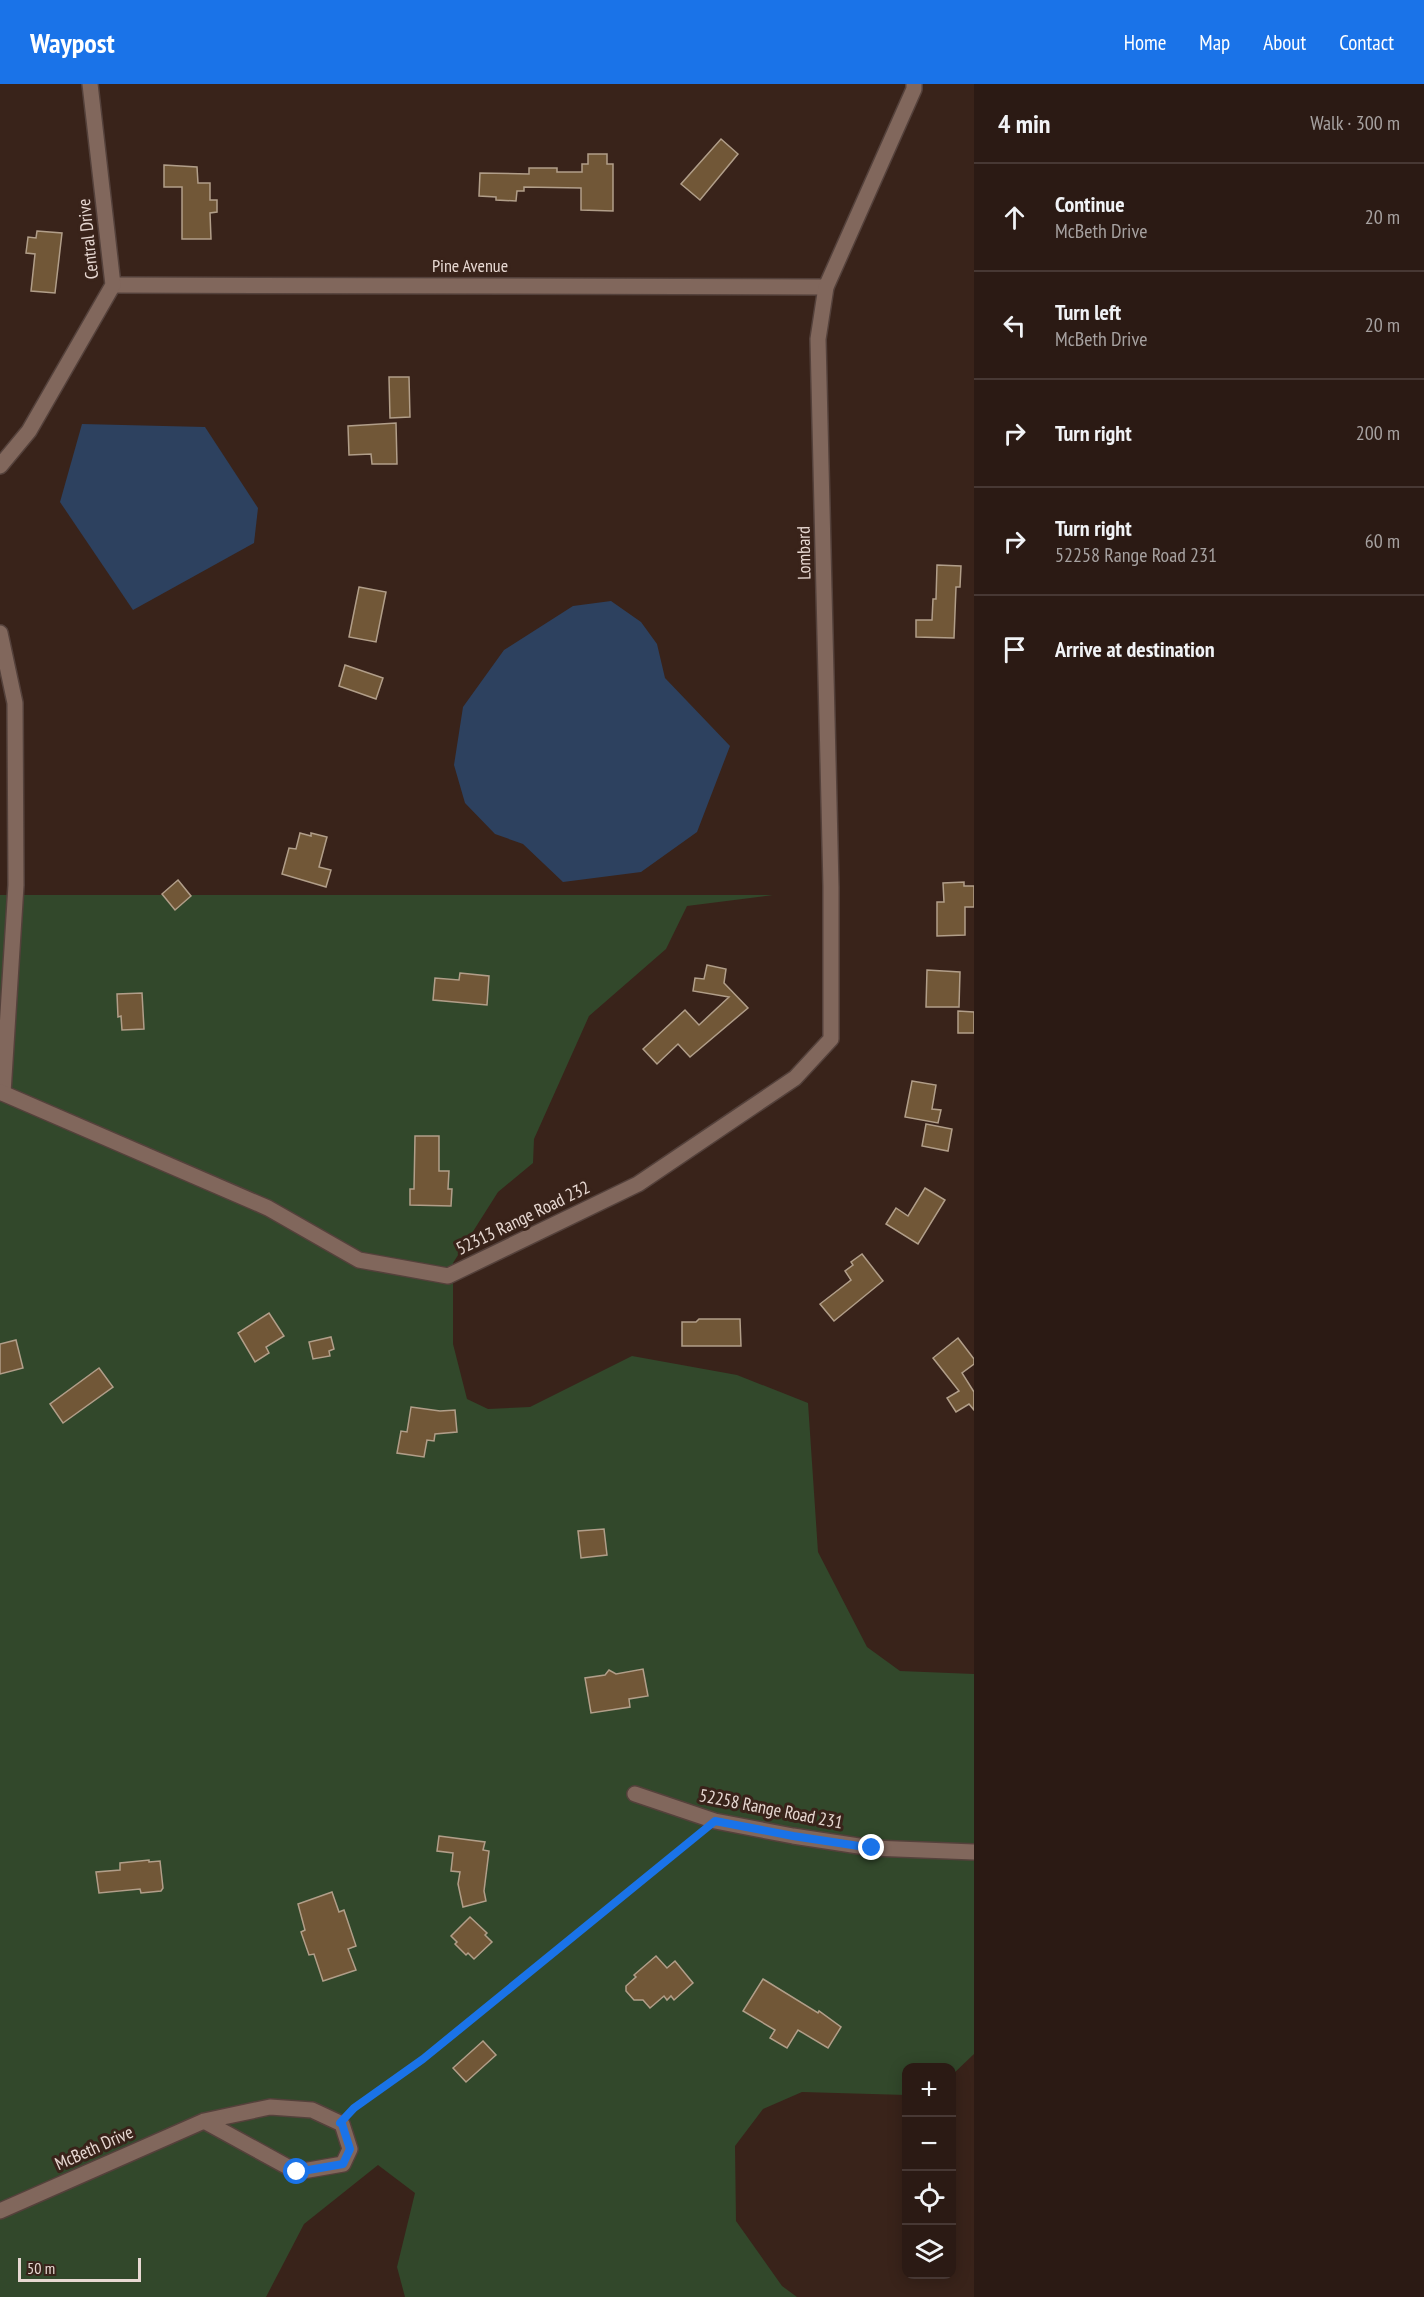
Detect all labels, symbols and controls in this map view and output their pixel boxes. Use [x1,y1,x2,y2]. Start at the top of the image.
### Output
text: Waypost [30,24,115,61]
text: Home [1124,29,1166,56]
text: Map [1199,29,1230,56]
text: About [1263,29,1306,56]
text: Contact [1339,29,1394,56]
text: 4 min [998,107,1051,140]
text: Walk · 300 m [1310,110,1400,136]
text: Continue [1055,190,1125,218]
street label: Central Drive [72,198,103,280]
icon: ahead [998,201,1031,234]
text: 20 m [1365,204,1400,230]
text: McBeth Drive [1055,218,1147,244]
street label: Pine Avenue [432,254,508,277]
text: Turn left [1055,298,1121,326]
icon: left [998,309,1031,342]
text: 20 m [1365,312,1400,338]
text: McBeth Drive [1055,326,1147,352]
icon: right [998,417,1031,450]
text: Turn right [1055,419,1132,447]
text: 200 m [1356,420,1400,446]
text: Turn right [1055,514,1132,542]
icon: right [998,525,1031,558]
street label: Lombard [792,526,815,580]
text: 60 m [1365,528,1400,554]
text: 52258 Range Road 231 [1055,542,1217,568]
icon: arrive [998,633,1031,666]
text: Arrive at destination [1055,635,1215,663]
street label: 52313 Range Road 232 [452,1175,593,1260]
street label: 52258 Range Road 231 [697,1783,845,1834]
route end [858,1834,884,1860]
map controls [902,2063,956,2279]
button: + [902,2063,956,2117]
button: − [902,2117,956,2171]
street label: McBeth Drive [51,2120,136,2175]
route start [283,2158,309,2184]
button: locate [902,2171,956,2225]
button: layers [902,2225,956,2279]
scale bar [18,2255,141,2282]
text: 50 m [27,2258,55,2278]

